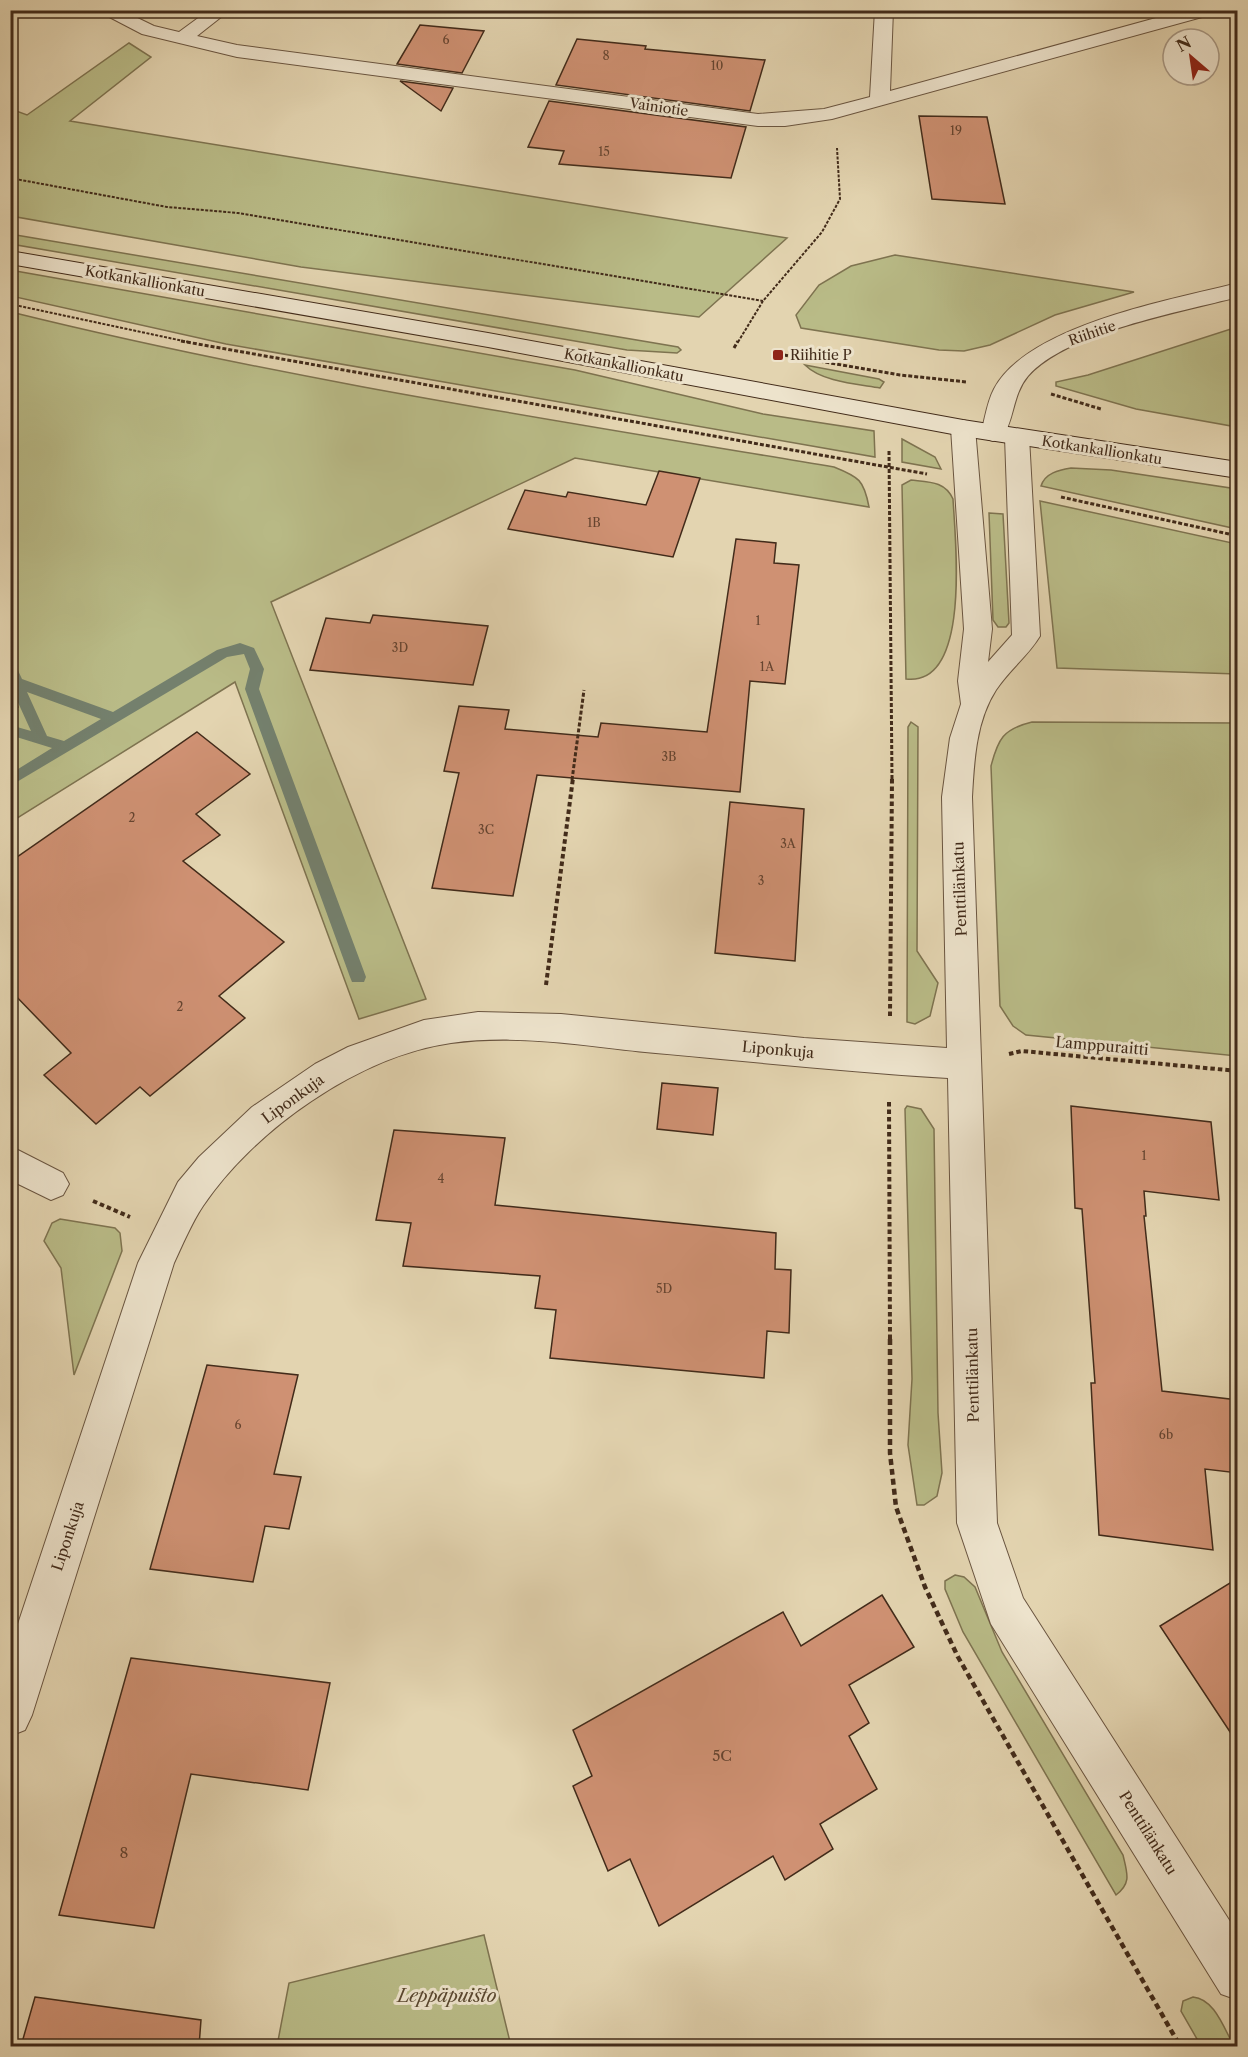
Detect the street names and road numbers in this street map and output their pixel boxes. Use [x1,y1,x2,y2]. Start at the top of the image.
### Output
street label: Vainiotie [627,94,690,120]
street label: Kotkankallionkatu [83,262,207,301]
street label: Riihitie [1066,316,1118,349]
street label: Kotkankallionkatu [563,345,686,386]
street label: Kotkankallionkatu [1040,432,1164,468]
street label: Penttilänkatu [948,841,971,937]
street label: Lamppuraitti [1055,1032,1150,1059]
street label: Liponkuja [741,1037,815,1062]
street label: Liponkuja [258,1070,328,1128]
street label: Penttilänkatu [962,1327,983,1423]
street label: Liponkuja [47,1498,88,1573]
street label: Penttilänkatu [1115,1787,1182,1878]

